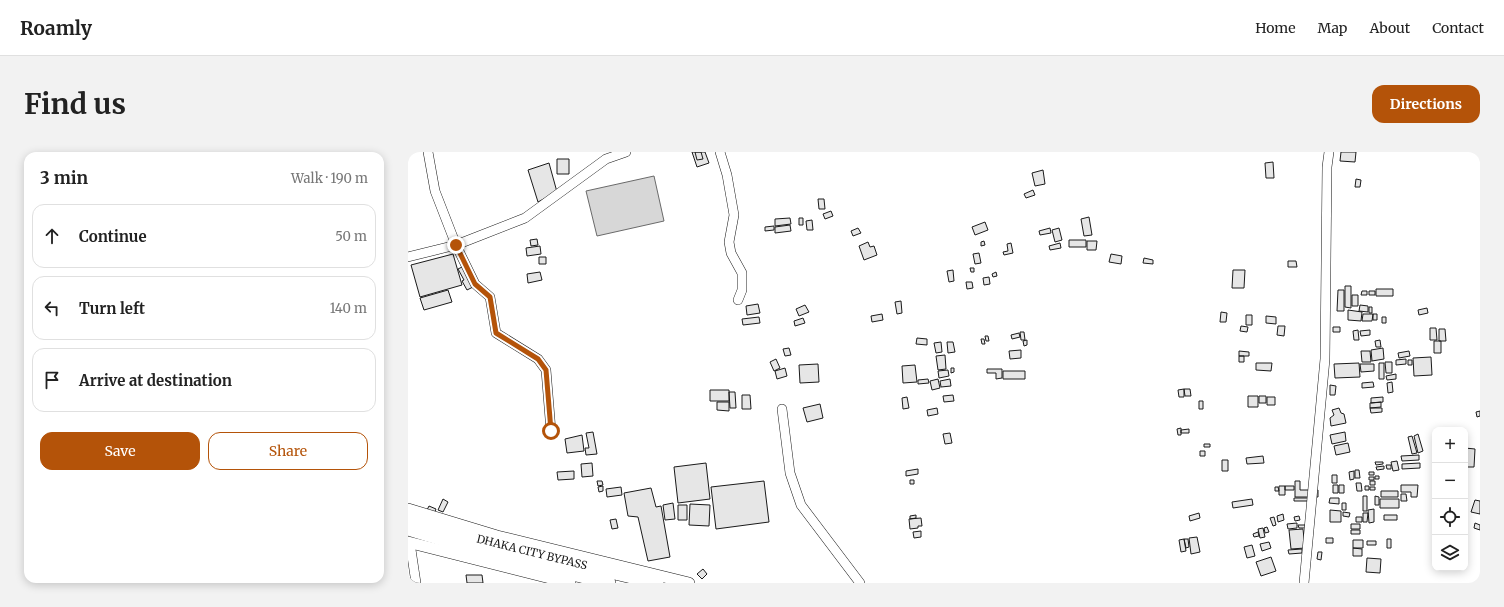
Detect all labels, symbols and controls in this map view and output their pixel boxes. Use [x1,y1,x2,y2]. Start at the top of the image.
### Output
text: Roamly [20,16,92,40]
text: Home [1255,19,1296,37]
text: Map [1318,19,1347,37]
text: About [1369,19,1410,37]
text: Contact [1432,19,1484,37]
button: Directions [1372,85,1480,123]
text: Find us [24,86,126,122]
text: 3 min [40,167,88,189]
text: Walk · 190 m [291,170,368,187]
icon: ahead [41,225,63,247]
text: Continue [79,227,147,246]
text: 50 m [335,228,367,245]
route end [447,236,465,254]
icon: left [41,297,63,319]
text: Turn left [79,299,145,318]
text: 140 m [330,300,367,317]
icon: arrive [41,369,63,391]
text: Arrive at destination [79,371,232,390]
route start [542,422,560,440]
map controls [1432,427,1468,571]
button: + [1432,427,1468,463]
button: Save [40,432,200,470]
button: Share [208,432,368,470]
button: − [1432,463,1468,499]
button: locate [1432,499,1468,535]
street label: DHAKA CITY BYPASS [475,531,589,573]
button: layers [1432,535,1468,571]

